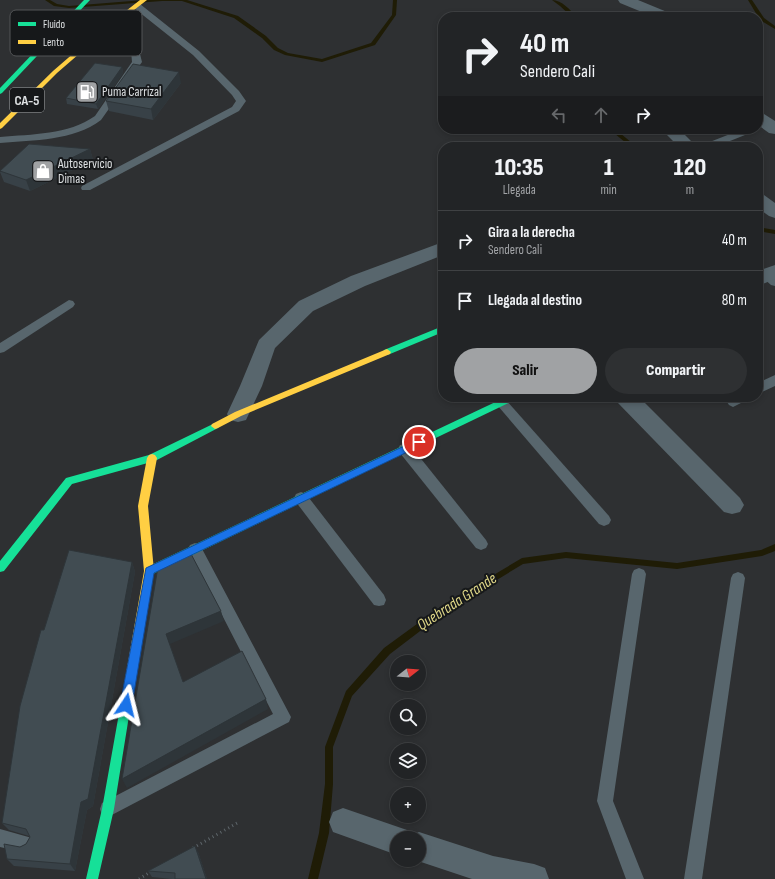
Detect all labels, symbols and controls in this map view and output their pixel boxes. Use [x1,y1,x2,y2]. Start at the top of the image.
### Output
legend [10,10,142,56]
text: Fluido [43,18,65,31]
text: 40 m [520,27,569,60]
icon: right [454,28,506,80]
text: Lento [43,36,64,49]
text: Sendero Cali [520,61,595,82]
fuel station icon: Puma Carrizal [74,79,100,105]
place label: Puma Carrizal [102,84,161,100]
road number: CA-5 [10,88,44,112]
icon: left [548,104,570,126]
icon: ahead [590,104,612,126]
icon: right [632,104,654,126]
text: 10:35 [495,153,544,182]
text: 1 [604,153,614,182]
text: 120 [674,153,706,182]
place label: Autoservicio Dimas [57,156,112,187]
shop icon: Autoservicio Dimas [30,158,56,184]
text: Llegada [503,182,536,198]
text: min [601,182,617,198]
text: m [686,182,694,198]
text: Gira a la derecha [488,223,575,242]
icon: right [454,230,476,252]
text: 40 m [722,231,747,250]
text: Sendero Cali [488,242,542,258]
icon: arrive [454,290,476,312]
text: Llegada al destino [488,291,582,310]
text: 80 m [722,291,747,310]
button: Salir [454,348,597,394]
button: Compartir [605,348,747,394]
pin [402,425,436,459]
icon: arrive [408,431,430,453]
water label: Quebrada Grande [414,569,500,635]
north arrow [390,655,426,691]
map controls [390,655,426,867]
position arrow [105,684,147,726]
button: search [390,699,426,735]
button: layers [390,743,426,779]
button: + [390,787,426,823]
button: − [390,831,426,867]

